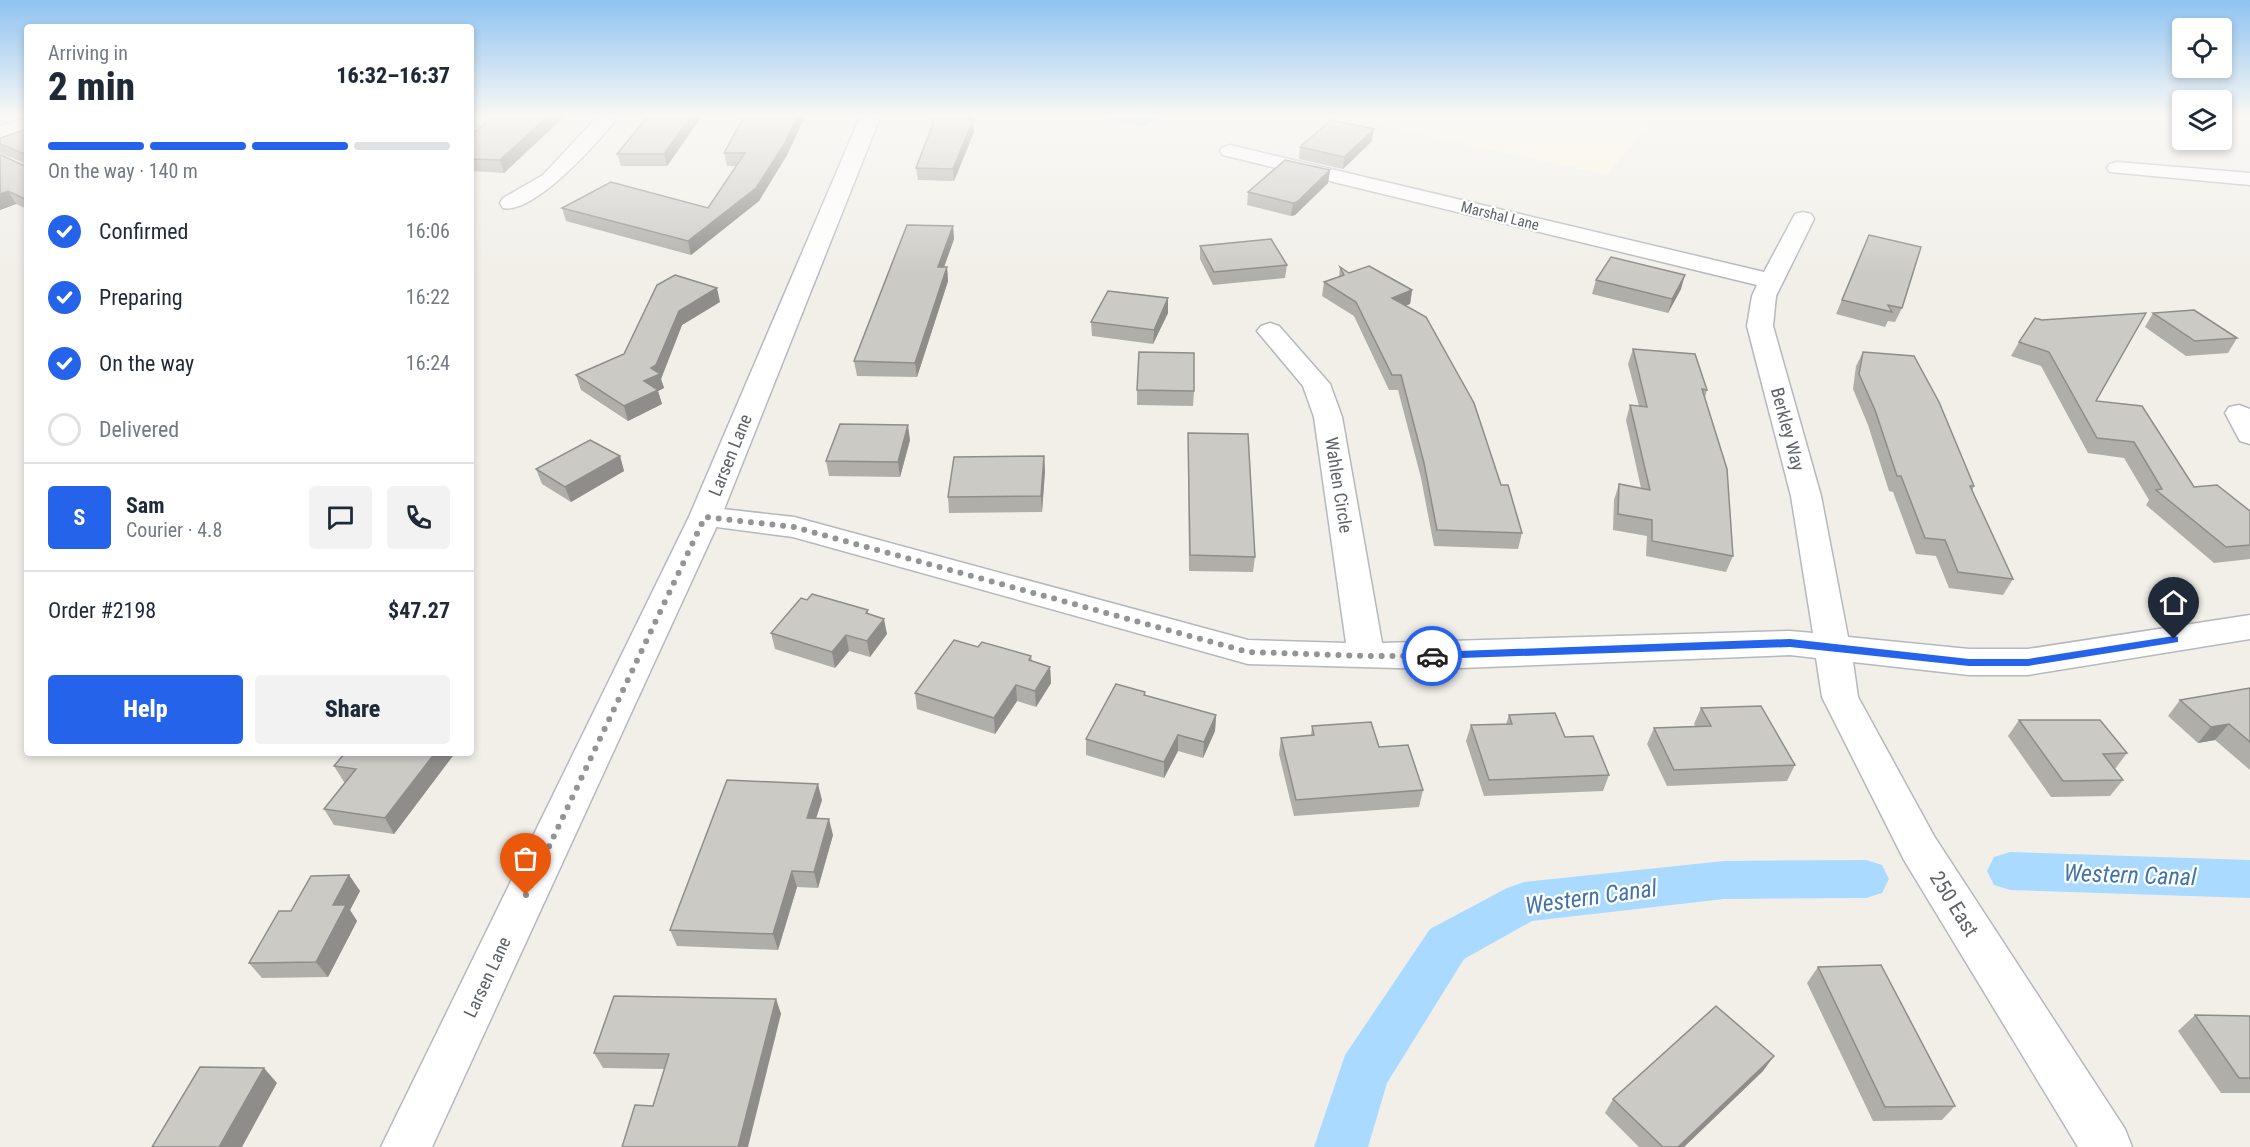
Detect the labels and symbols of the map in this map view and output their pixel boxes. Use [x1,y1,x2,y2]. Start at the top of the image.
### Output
street label: Marshal Lane [1459,198,1541,234]
street label: Berkley Way [1767,385,1809,473]
street label: Larsen Lane [704,411,756,499]
street label: Wahlen Circle [1321,436,1357,534]
pin [2148,577,2199,639]
courier [1402,626,1462,686]
pin [500,833,551,895]
water label: Western Canal [2063,859,2197,891]
street label: 250 East [1925,867,1983,941]
water label: Western Canal [1523,874,1659,920]
street label: Larsen Lane [459,933,515,1021]

